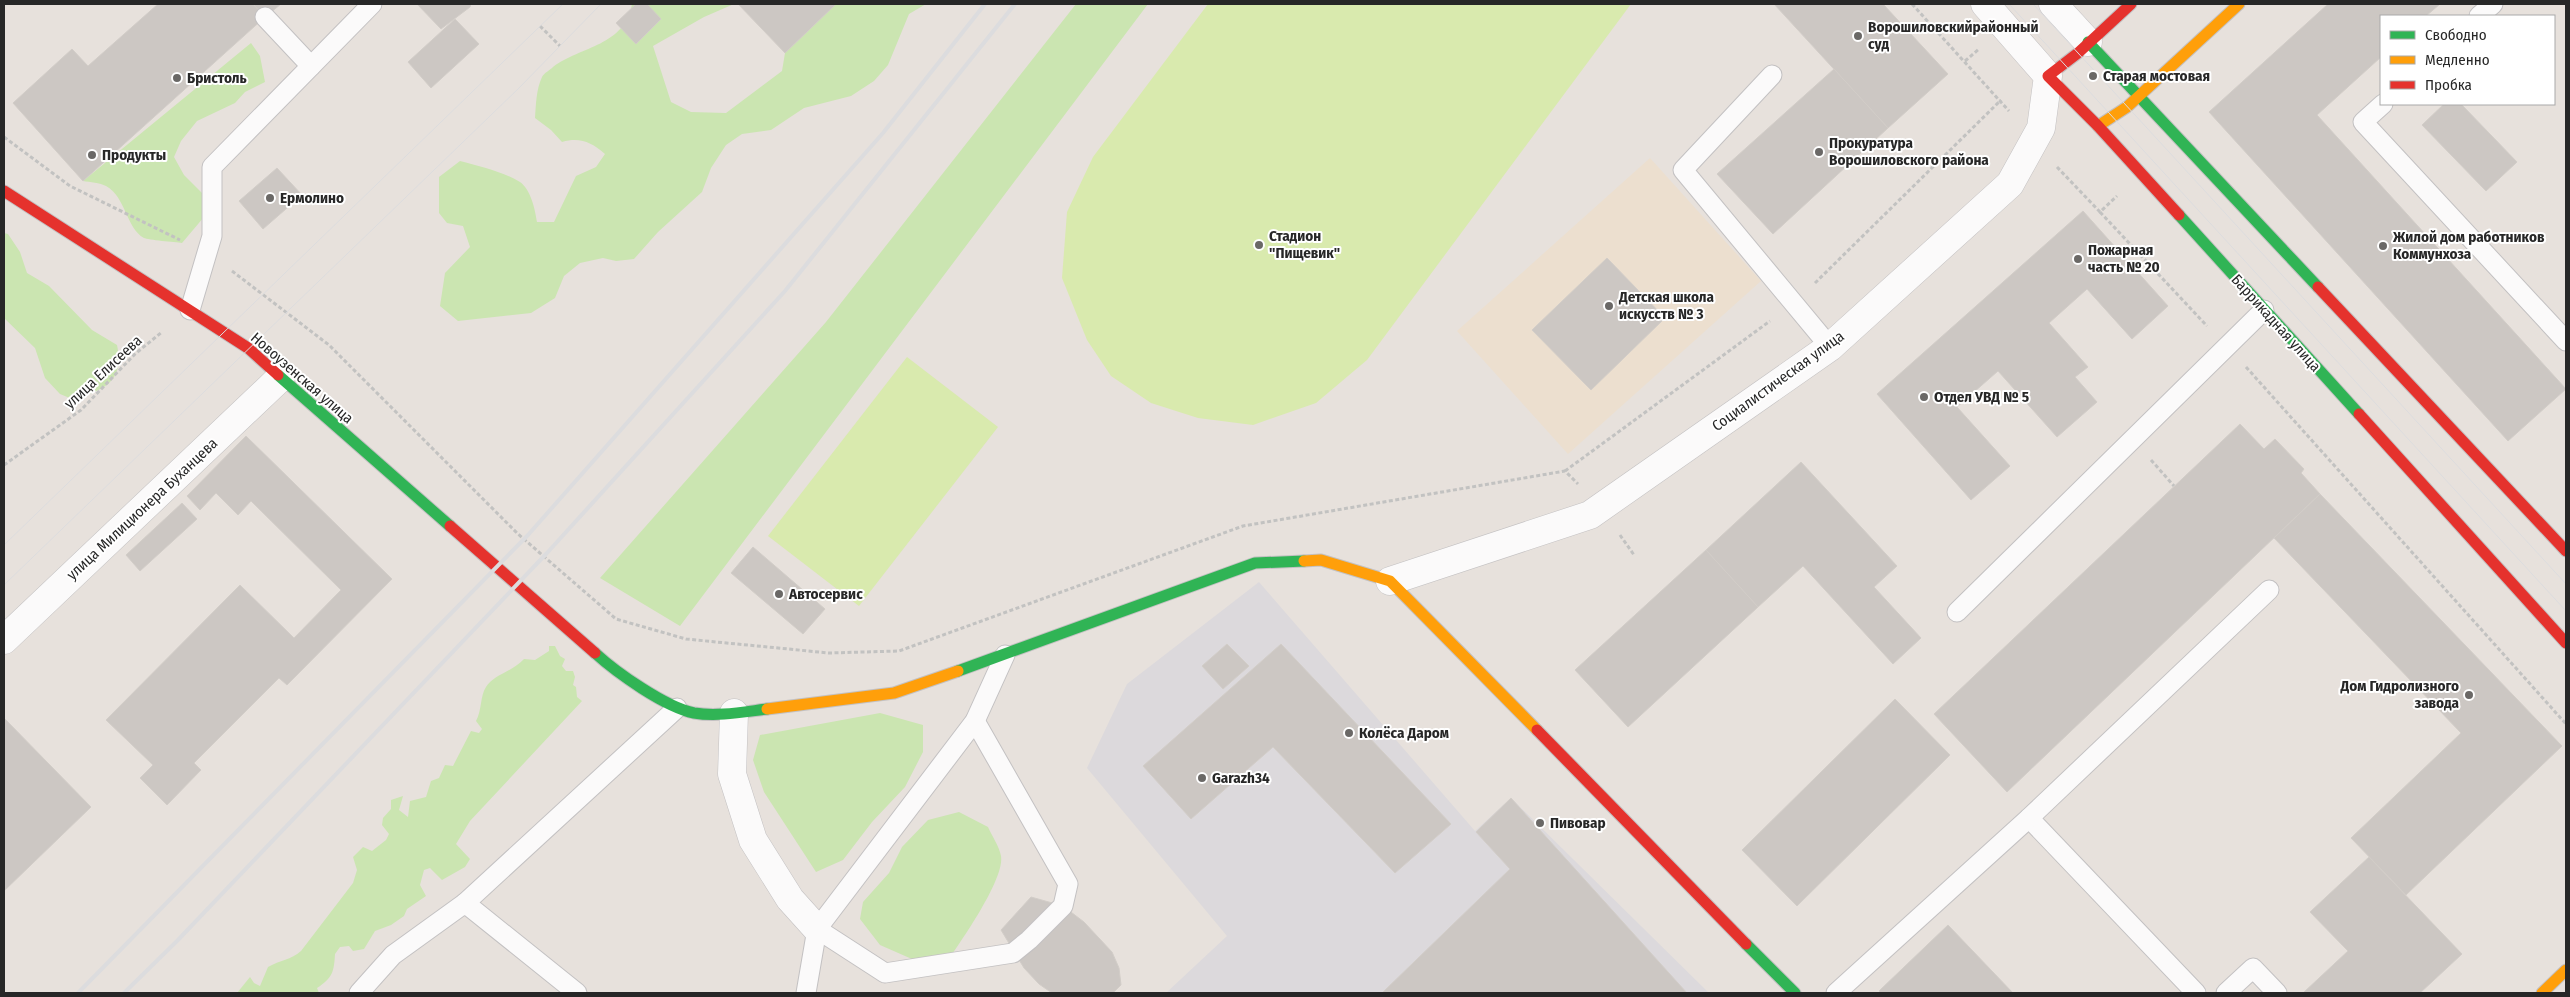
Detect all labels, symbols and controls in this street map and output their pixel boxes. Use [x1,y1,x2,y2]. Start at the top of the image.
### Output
legend [2380,15,2555,105]
place label: Ворошиловскийрайонный суд [1868,18,2038,53]
text: Свободно [2425,26,2487,44]
marker: Ворошиловскийрайонный суд [1852,30,1864,42]
text: Медленно [2425,51,2490,69]
place label: Старая мостовая [2103,67,2210,85]
place label: Бристоль [187,69,247,87]
marker: Старая мостовая [2087,70,2099,82]
marker: Бристоль [171,72,183,84]
text: Пробка [2425,76,2472,94]
place label: Прокуратура Ворошиловского района [1829,134,1989,169]
place label: Продукты [102,146,166,164]
marker: Прокуратура Ворошиловского района [1813,146,1825,158]
marker: Продукты [86,149,98,161]
place label: Ермолино [280,189,344,207]
marker: Ермолино [264,192,276,204]
place label: Стадион "Пищевик" [1269,227,1340,262]
place label: Жилой дом работников Коммунхоза [2392,228,2545,263]
marker: Стадион "Пищевик" [1253,239,1265,251]
marker: Жилой дом работников Коммунхоза [2377,240,2389,252]
place label: Пожарная часть № 20 [2088,241,2160,276]
marker: Пожарная часть № 20 [2072,253,2084,265]
street label: Баррикадная улица [2228,271,2324,375]
place label: Детская школа искусств № 3 [1618,288,1715,323]
marker: Детская школа искусств № 3 [1603,300,1615,312]
street label: Социалистическая улица [1708,327,1848,435]
street label: Новоузенская улица [247,329,357,427]
street label: улица Елисеева [60,331,146,413]
place label: Отдел УВД № 5 [1934,388,2029,406]
marker: Отдел УВД № 5 [1918,391,1930,403]
street label: улица Милиционера Буханцева [63,434,221,584]
place label: Автосервис [788,585,863,603]
marker: Автосервис [773,588,785,600]
place label: Дом Гидролизного завода [2340,677,2460,712]
marker: Дом Гидролизного завода [2463,689,2475,701]
place label: Колёса Даром [1359,724,1449,742]
marker: Колёса Даром [1343,727,1355,739]
place label: Garazh34 [1212,769,1270,787]
marker: Garazh34 [1196,772,1208,784]
place label: Пивовар [1550,814,1606,832]
marker: Пивовар [1534,817,1546,829]

